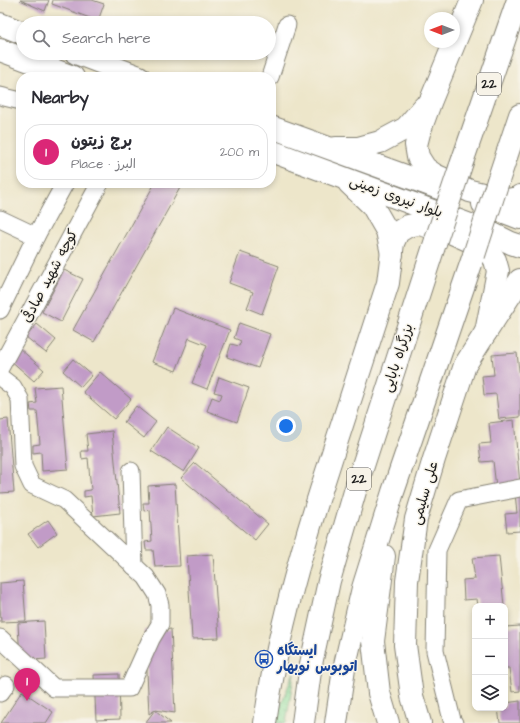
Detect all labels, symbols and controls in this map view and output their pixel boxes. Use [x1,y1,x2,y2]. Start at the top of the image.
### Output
north arrow [424,12,460,48]
search box [16,16,276,60]
icon: search [30,27,52,49]
text: Search here [62,28,151,49]
road number: 22 [477,73,501,95]
text: Nearby [32,86,89,110]
text: برج زیتون [71,131,132,152]
text: 1 [45,143,47,161]
text: 200 m [220,143,259,161]
text: Place · البرز [71,155,136,173]
street label: بلوار نیروی زمینی [347,171,445,223]
street label: کوچه شهید صادقی [17,226,83,326]
street label: بزرگراه بابایی [378,321,418,395]
your location [276,416,296,436]
street label: علی سلیمی [406,459,444,527]
road number: 22 [347,468,371,490]
map controls [472,603,508,711]
button: + [472,603,508,639]
button: − [472,639,508,675]
place label: ایستگاه اتوبوس نوبهار [276,641,358,677]
bus stop icon: ایستگاه اتوبوس نوبهار [254,649,274,669]
pin: 1 [14,668,40,701]
button: layers [472,675,508,711]

